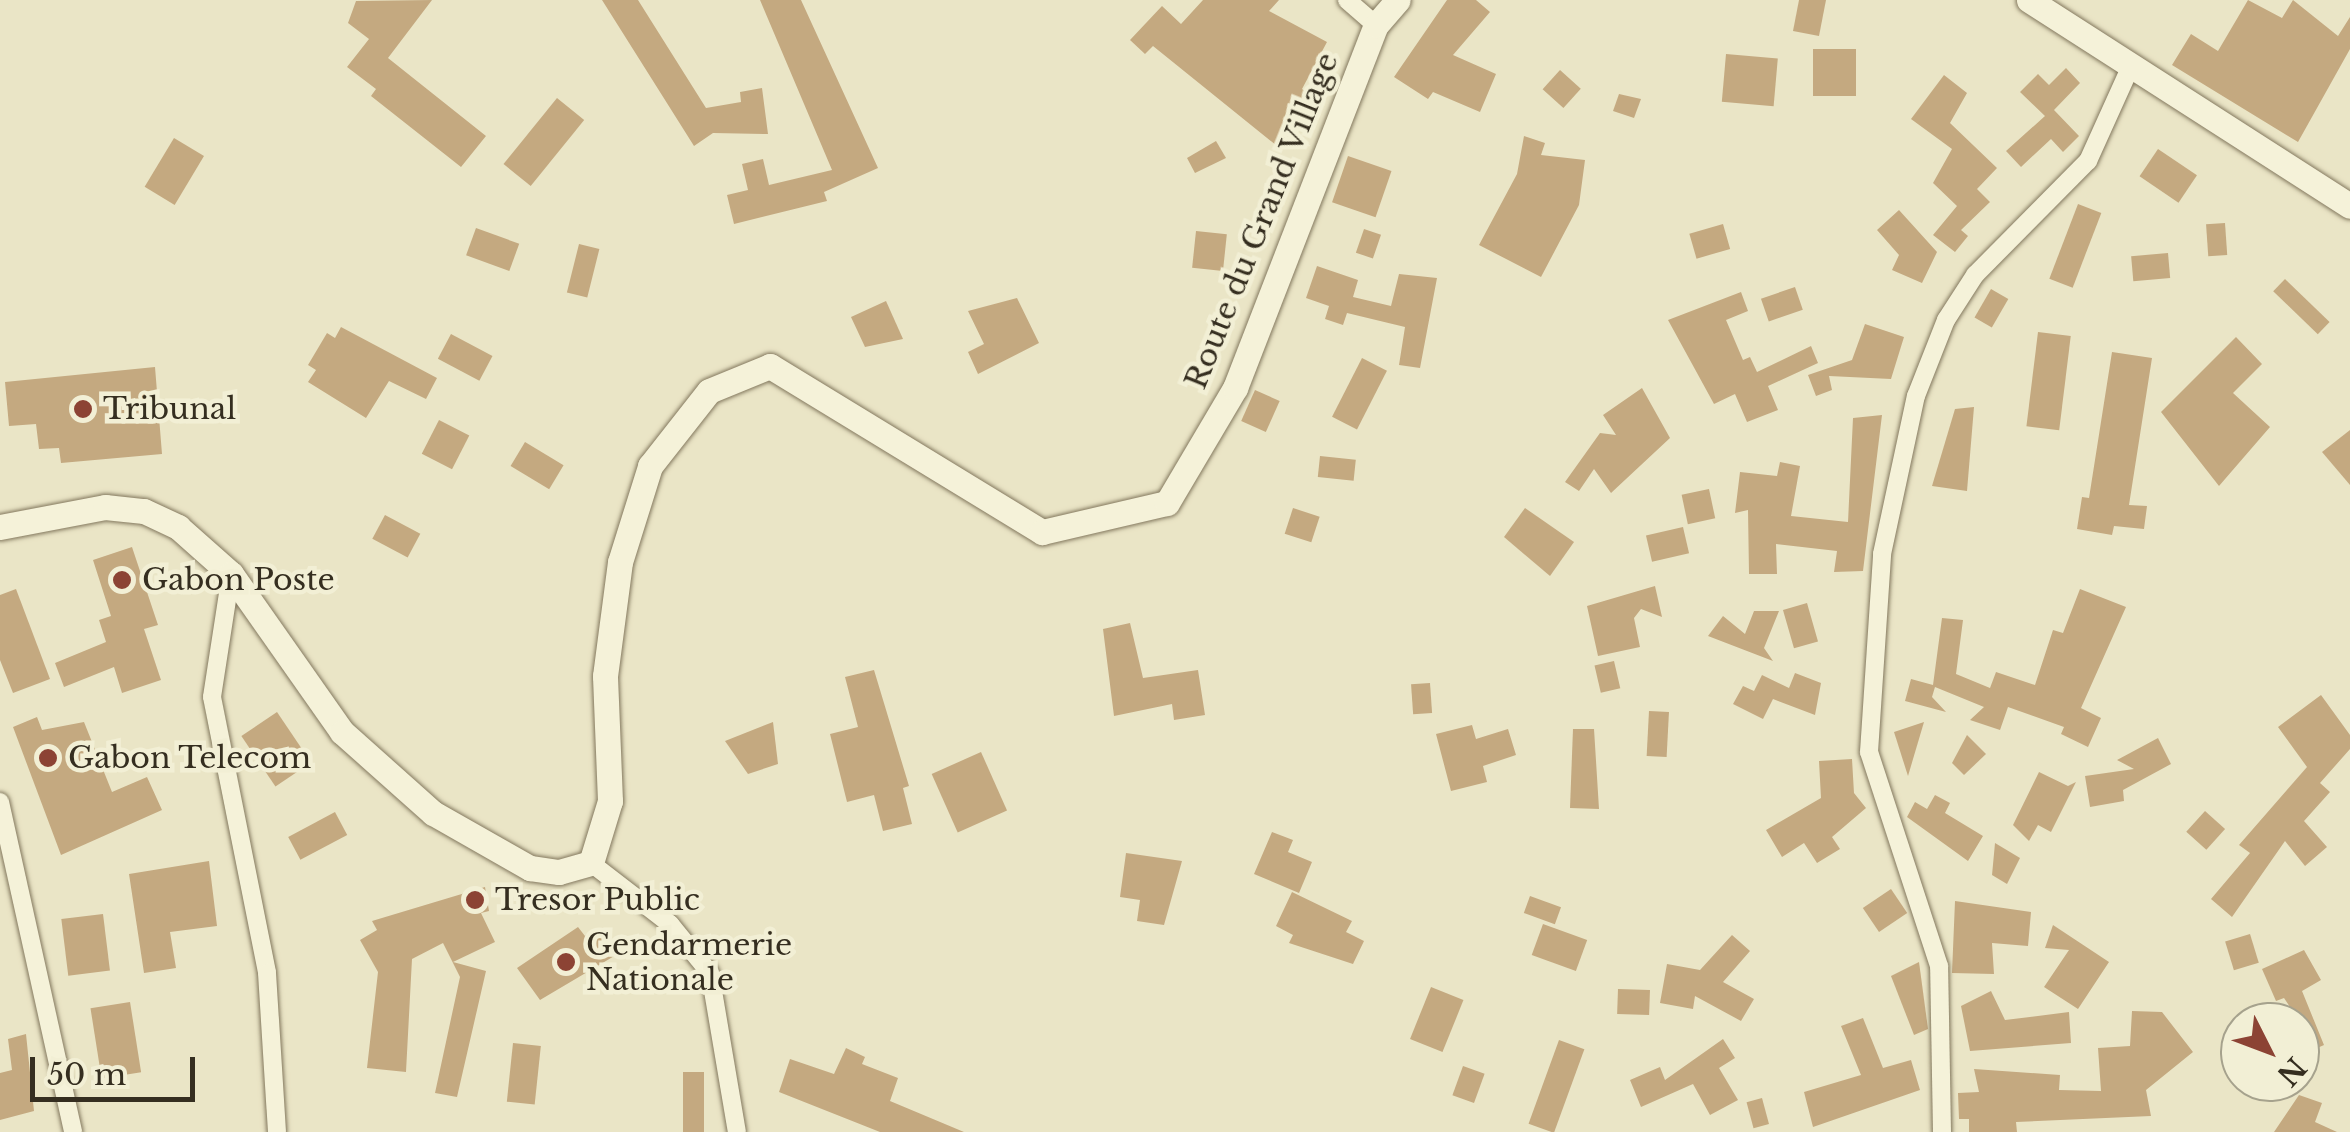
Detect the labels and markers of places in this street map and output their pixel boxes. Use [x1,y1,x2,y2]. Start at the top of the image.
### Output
place label: Tribunal [103,391,236,427]
marker: Tribunal [72,398,94,420]
place label: Gabon Poste [142,562,335,598]
marker: Gabon Poste [111,569,133,591]
place label: Gabon Telecom [68,740,312,776]
marker: Gabon Telecom [37,747,59,769]
place label: Tresor Public [495,882,701,918]
marker: Tresor Public [464,889,486,911]
place label: Gendarmerie Nationale [586,927,792,998]
marker: Gendarmerie Nationale [555,951,577,973]

